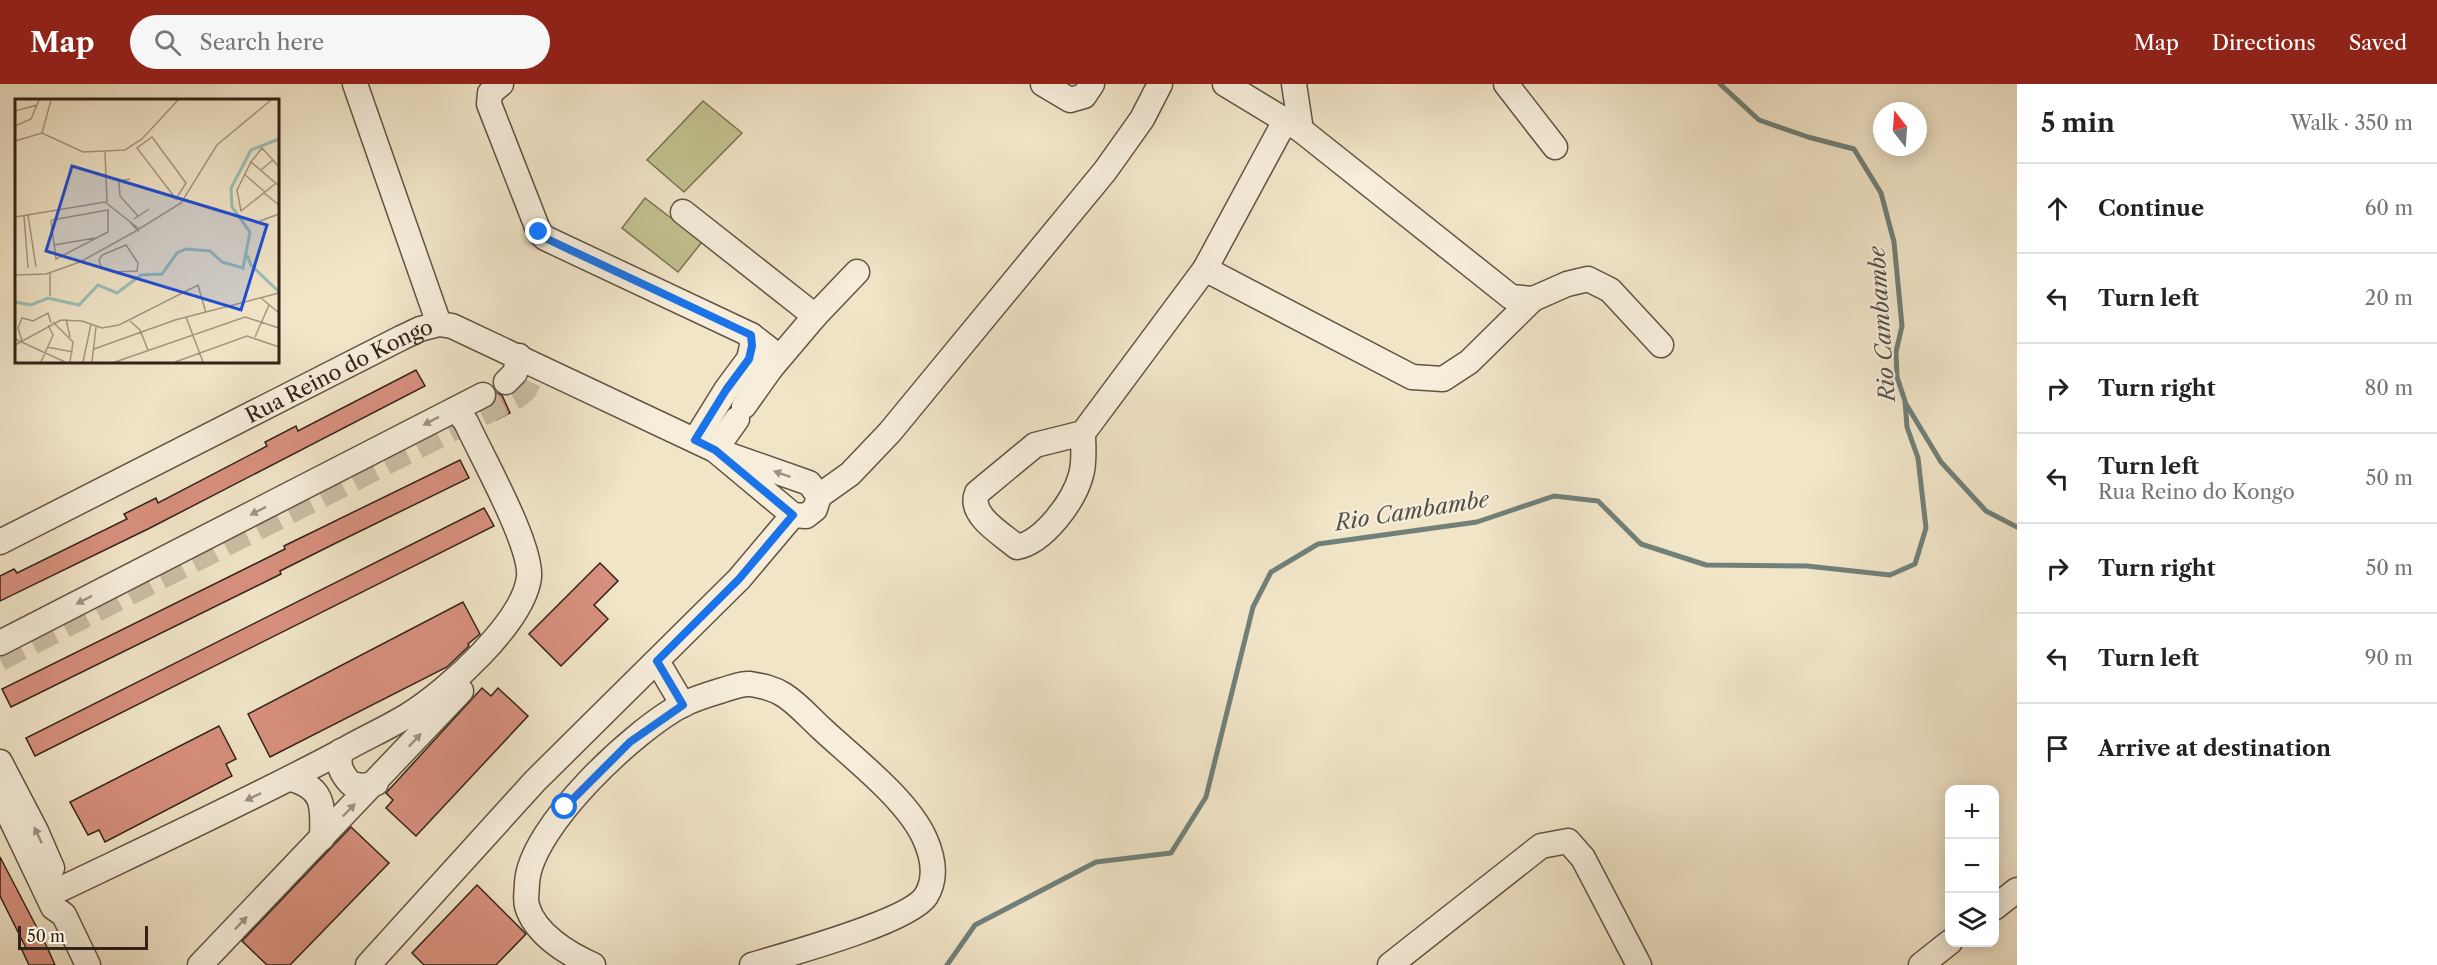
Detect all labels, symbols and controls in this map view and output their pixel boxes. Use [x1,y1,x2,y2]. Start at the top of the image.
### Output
search box [130,15,550,69]
text: Map [30,25,94,59]
icon: search [151,26,184,59]
text: Search here [199,29,324,56]
text: Map [2134,30,2179,55]
text: Directions [2212,30,2316,55]
text: Saved [2349,30,2407,55]
inset map [15,99,279,363]
north arrow [1873,102,1927,156]
text: 5 min [2041,107,2115,139]
text: Walk · 350 m [2290,111,2413,135]
icon: ahead [2041,192,2074,225]
text: Continue [2098,195,2204,222]
text: 60 m [2365,196,2413,220]
route end [525,218,551,244]
water label: Rio Cambambe [1863,244,1901,405]
icon: left [2041,282,2074,315]
text: Turn left [2098,285,2199,312]
text: 20 m [2365,286,2413,310]
street label: Rua Reino do Kongo [241,314,435,428]
icon: right [2041,372,2074,405]
text: Turn right [2098,375,2216,402]
text: 80 m [2365,376,2413,400]
one-way arrow [422,416,440,426]
text: Turn left [2098,453,2199,480]
icon: left [2041,462,2074,495]
text: 50 m [2366,466,2413,490]
one-way arrow [773,468,791,478]
text: Rua Reino do Kongo [2098,480,2295,504]
water label: Rio Cambambe [1331,485,1492,537]
one-way arrow [249,506,266,515]
icon: right [2041,552,2074,585]
text: Turn right [2098,555,2216,582]
text: 50 m [2366,556,2413,580]
one-way arrow [76,595,93,605]
icon: left [2041,642,2074,675]
text: Turn left [2098,645,2199,672]
text: 90 m [2365,646,2413,670]
icon: arrive [2041,732,2074,765]
one-way arrow [408,733,422,747]
text: Arrive at destination [2098,735,2331,762]
map controls [1945,785,1999,947]
button: + [1945,785,1999,839]
one-way arrow [244,793,261,802]
route start [551,793,577,819]
one-way arrow [341,804,355,818]
one-way arrow [33,827,42,844]
button: − [1945,839,1999,893]
button: layers [1945,893,1999,947]
one-way arrow [233,916,247,930]
scale bar [18,923,148,950]
text: 50 m [27,926,65,946]

